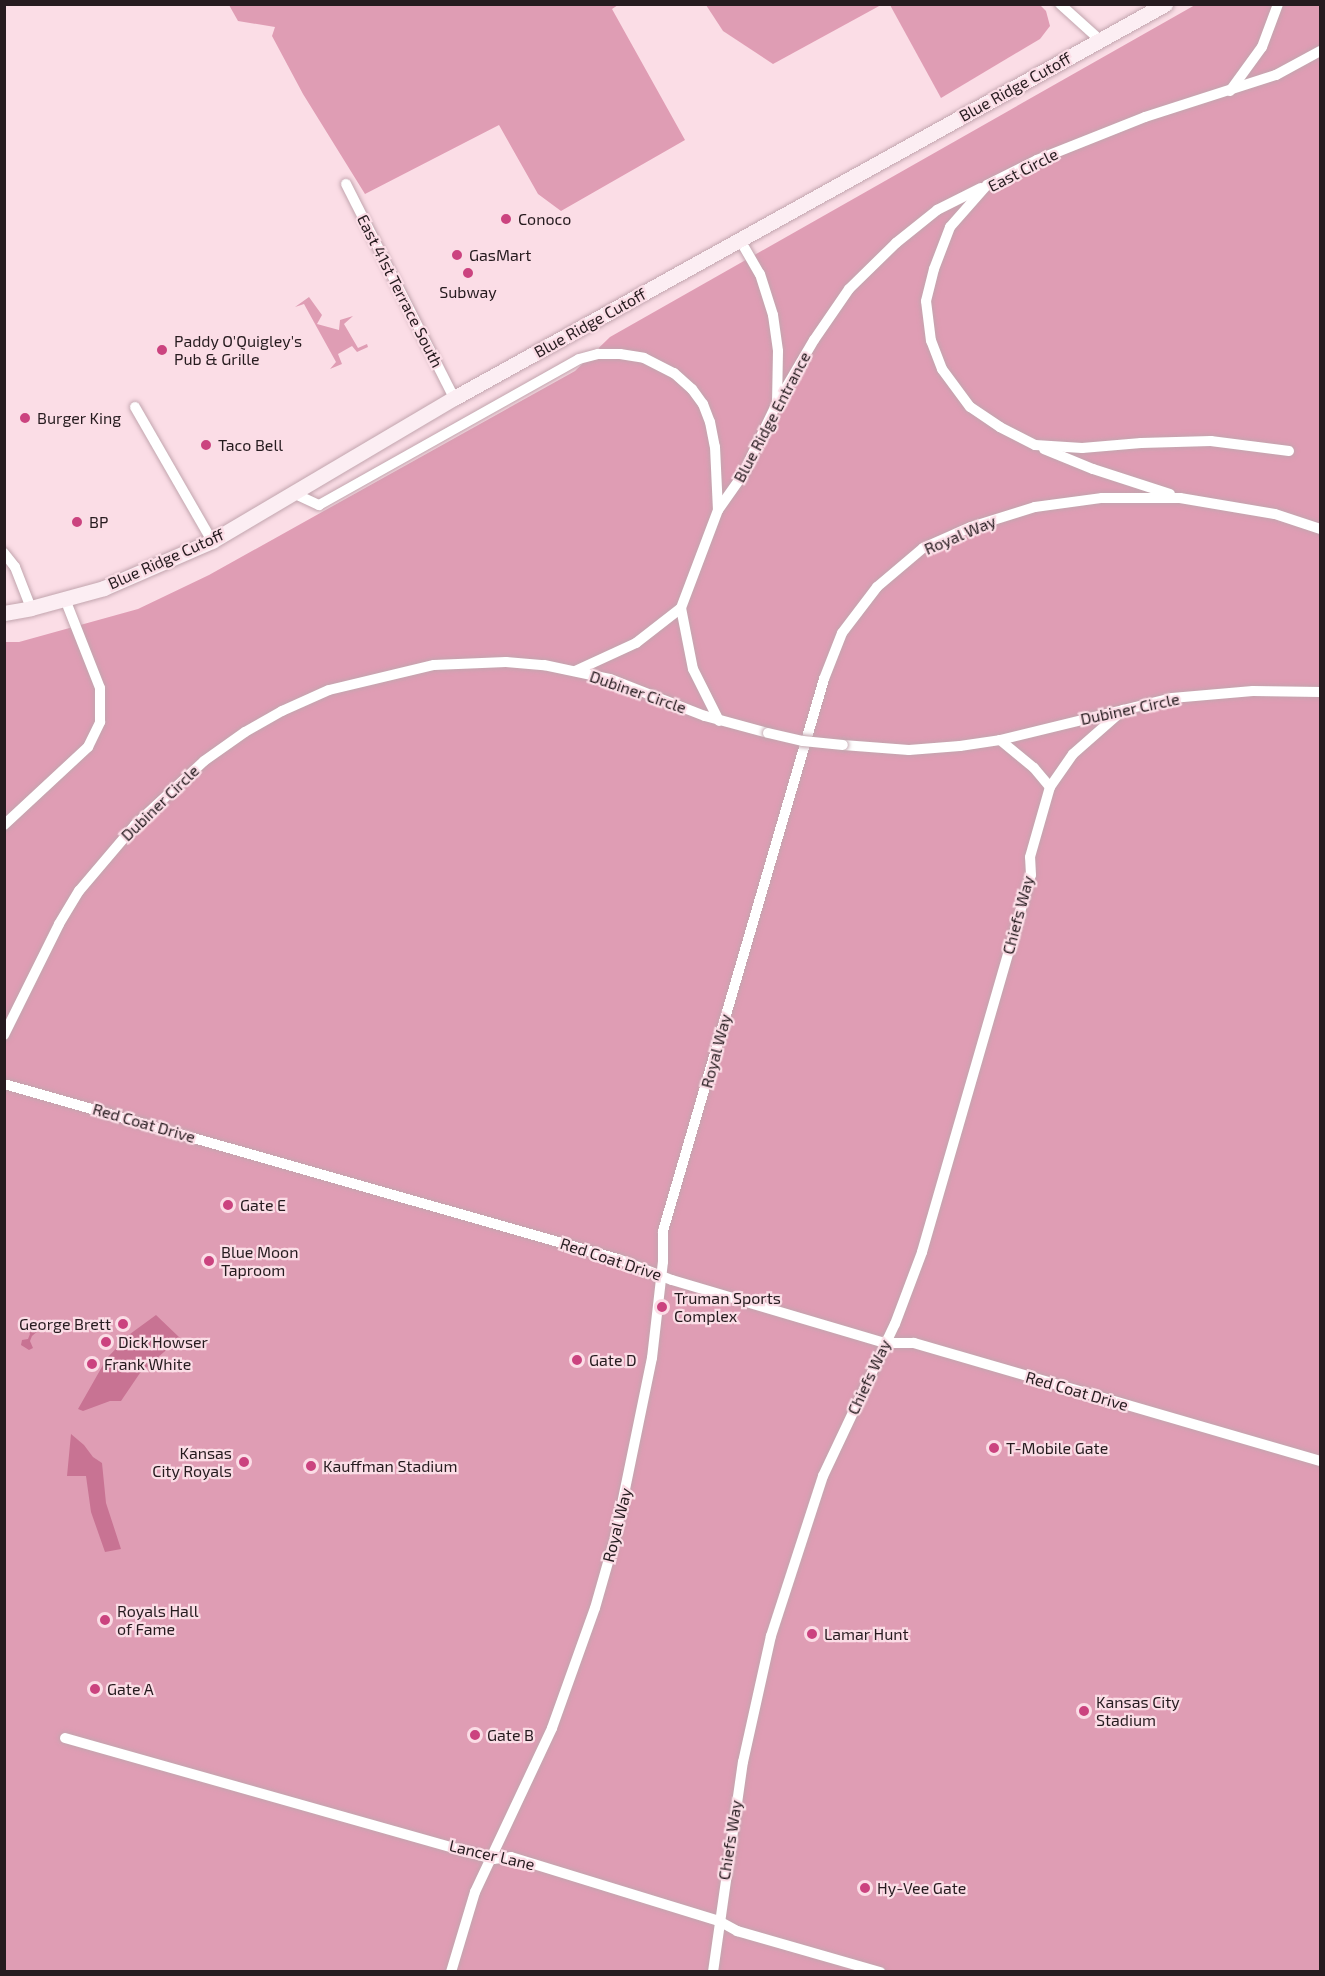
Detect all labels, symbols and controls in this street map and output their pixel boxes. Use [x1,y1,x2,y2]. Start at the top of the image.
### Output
street label: Blue Ridge Cutoff [956,48,1074,126]
street label: East Circle [985,144,1061,196]
place label: Conoco [518,209,571,229]
street label: East 41st Terrace South [353,211,447,371]
marker: Conoco [499,212,513,226]
place label: GasMart [469,245,531,265]
marker: GasMart [450,248,464,262]
marker: Subway [461,266,475,280]
place label: Subway [439,282,497,302]
street label: Blue Ridge Cutoff [531,284,649,362]
place label: Paddy O'Quigley's Pub & Grille [174,331,303,369]
marker: Paddy O'Quigley's Pub & Grille [155,343,169,357]
street label: Blue Ridge Entrance [729,348,815,486]
place label: Burger King [37,408,121,428]
marker: Burger King [18,411,32,425]
place label: Taco Bell [218,435,283,455]
marker: Taco Bell [199,438,213,452]
street label: Royal Way [921,511,999,559]
place label: BP [89,512,108,532]
marker: BP [70,515,84,529]
street label: Blue Ridge Cutoff [105,525,227,593]
street label: Dubiner Circle [587,666,689,718]
street label: Dubiner Circle [1079,689,1181,729]
street label: Dubiner Circle [117,761,203,845]
street label: Chiefs Way [998,873,1038,957]
street label: Royal Way [697,1012,735,1090]
street label: Red Coat Drive [91,1099,197,1147]
place label: Gate E [240,1195,286,1215]
marker: Gate E [221,1198,235,1212]
street label: Red Coat Drive [558,1234,664,1284]
place label: Blue Moon Taproom [221,1242,298,1280]
marker: Blue Moon Taproom [202,1254,216,1268]
place label: Truman Sports Complex [674,1288,781,1326]
marker: Truman Sports Complex [655,1300,669,1314]
place label: George Brett [19,1314,111,1334]
marker: George Brett [116,1317,130,1331]
place label: Dick Howser [118,1332,208,1352]
marker: Dick Howser [99,1335,113,1349]
street label: Chiefs Way [843,1336,895,1418]
place label: Gate D [589,1350,637,1370]
marker: Gate D [570,1353,584,1367]
place label: Frank White [104,1354,192,1374]
marker: Frank White [85,1357,99,1371]
street label: Red Coat Drive [1024,1367,1130,1415]
place label: T-Mobile Gate [1006,1438,1108,1458]
marker: T-Mobile Gate [987,1441,1001,1455]
place label: Kansas City Royals [152,1443,232,1481]
marker: Kansas City Royals [237,1455,251,1469]
place label: Kauffman Stadium [323,1456,457,1476]
marker: Kauffman Stadium [304,1459,318,1473]
street label: Royal Way [598,1486,636,1564]
place label: Royals Hall of Fame [117,1601,198,1639]
marker: Royals Hall of Fame [98,1613,112,1627]
place label: Lamar Hunt [824,1624,909,1644]
marker: Lamar Hunt [805,1627,819,1641]
place label: Gate A [107,1679,154,1699]
marker: Gate A [88,1682,102,1696]
place label: Kansas City Stadium [1096,1692,1180,1730]
marker: Kansas City Stadium [1077,1704,1091,1718]
place label: Gate B [487,1725,534,1745]
marker: Gate B [468,1728,482,1742]
street label: Chiefs Way [714,1799,746,1881]
street label: Lancer Lane [447,1836,537,1874]
place label: Hy-Vee Gate [877,1878,966,1898]
marker: Hy-Vee Gate [858,1881,872,1895]

